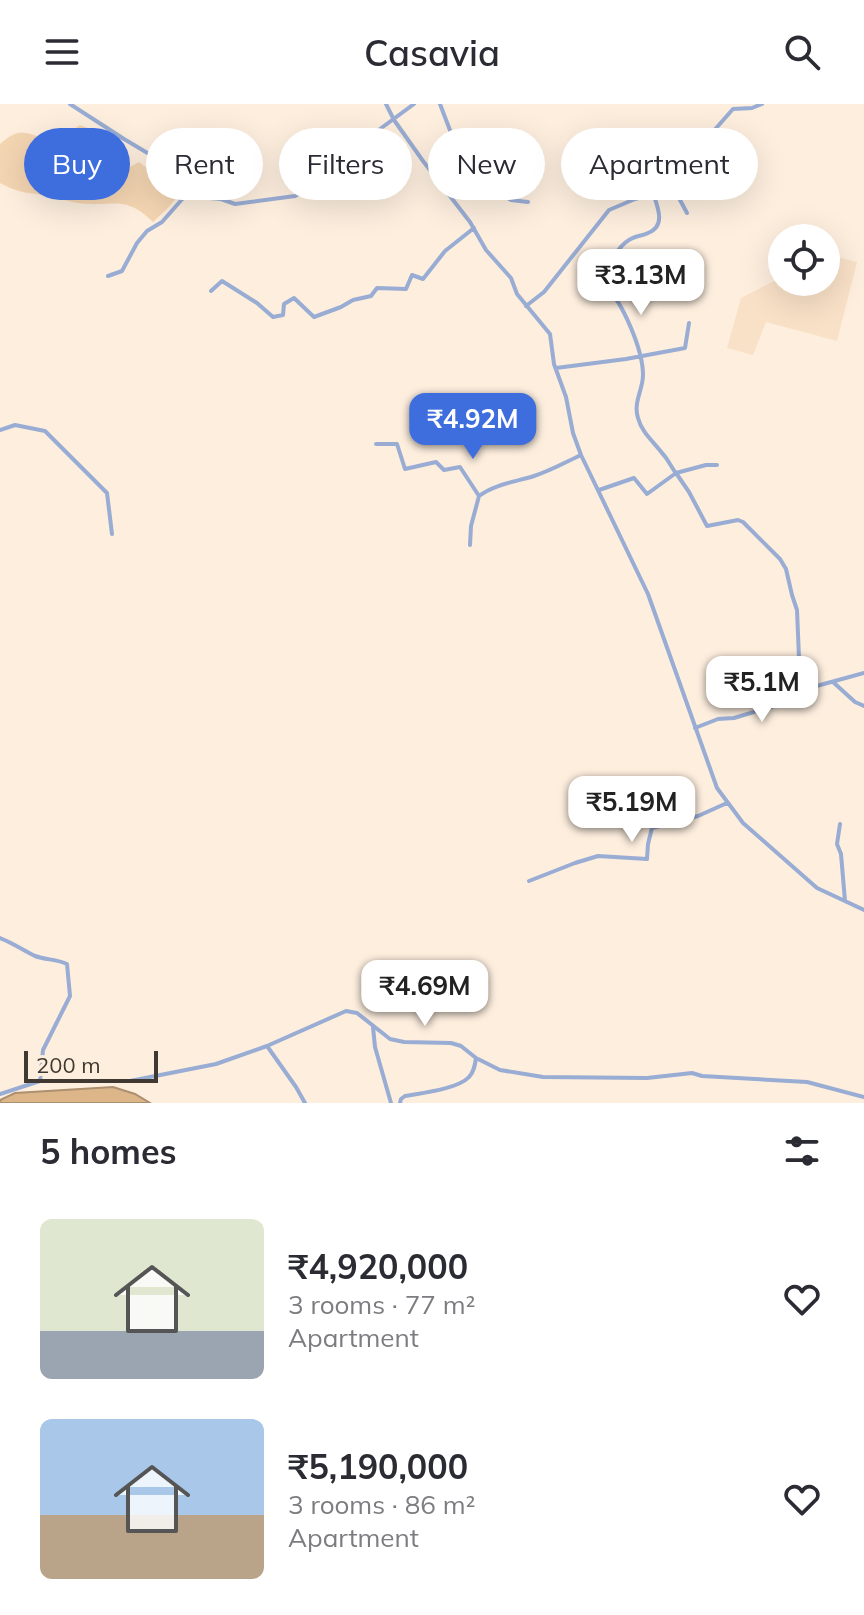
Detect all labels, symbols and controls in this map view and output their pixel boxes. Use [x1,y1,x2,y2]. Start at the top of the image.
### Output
icon: menu [40,30,84,74]
text: Casavia [364,30,500,75]
icon: search [780,30,824,74]
chip: Buy [24,128,130,200]
chip: Rent [146,128,263,200]
chip: Filters [279,128,412,200]
chip: New [428,128,545,200]
chip: Apartment [561,128,758,200]
map controls [768,224,840,296]
button: locate [768,224,840,296]
pin: ₹3.13M [576,249,706,317]
text: ₹3.13M [595,258,687,291]
pin: ₹4.92M [408,393,538,461]
text: ₹4.92M [427,402,519,435]
pin: ₹5.1M [706,656,818,724]
text: ₹5.1M [724,665,800,698]
pin: ₹5.19M [567,776,697,844]
text: ₹5.19M [586,785,678,818]
pin: ₹4.69M [360,960,490,1028]
text: ₹4.69M [379,969,471,1002]
scale bar [24,1047,158,1083]
text: 200 m [36,1051,101,1079]
icon: filters [780,1129,824,1173]
text: 5 homes [40,1130,177,1173]
text: ₹4,920,000 [288,1245,468,1288]
icon: home [104,1251,200,1347]
icon: heart [780,1277,824,1321]
text: 3 rooms · 77 m² [288,1288,475,1321]
text: Apartment [288,1321,419,1354]
text: ₹5,190,000 [288,1445,468,1488]
icon: home [104,1451,200,1547]
icon: heart [780,1477,824,1521]
text: 3 rooms · 86 m² [288,1488,475,1521]
text: Apartment [288,1521,419,1554]

